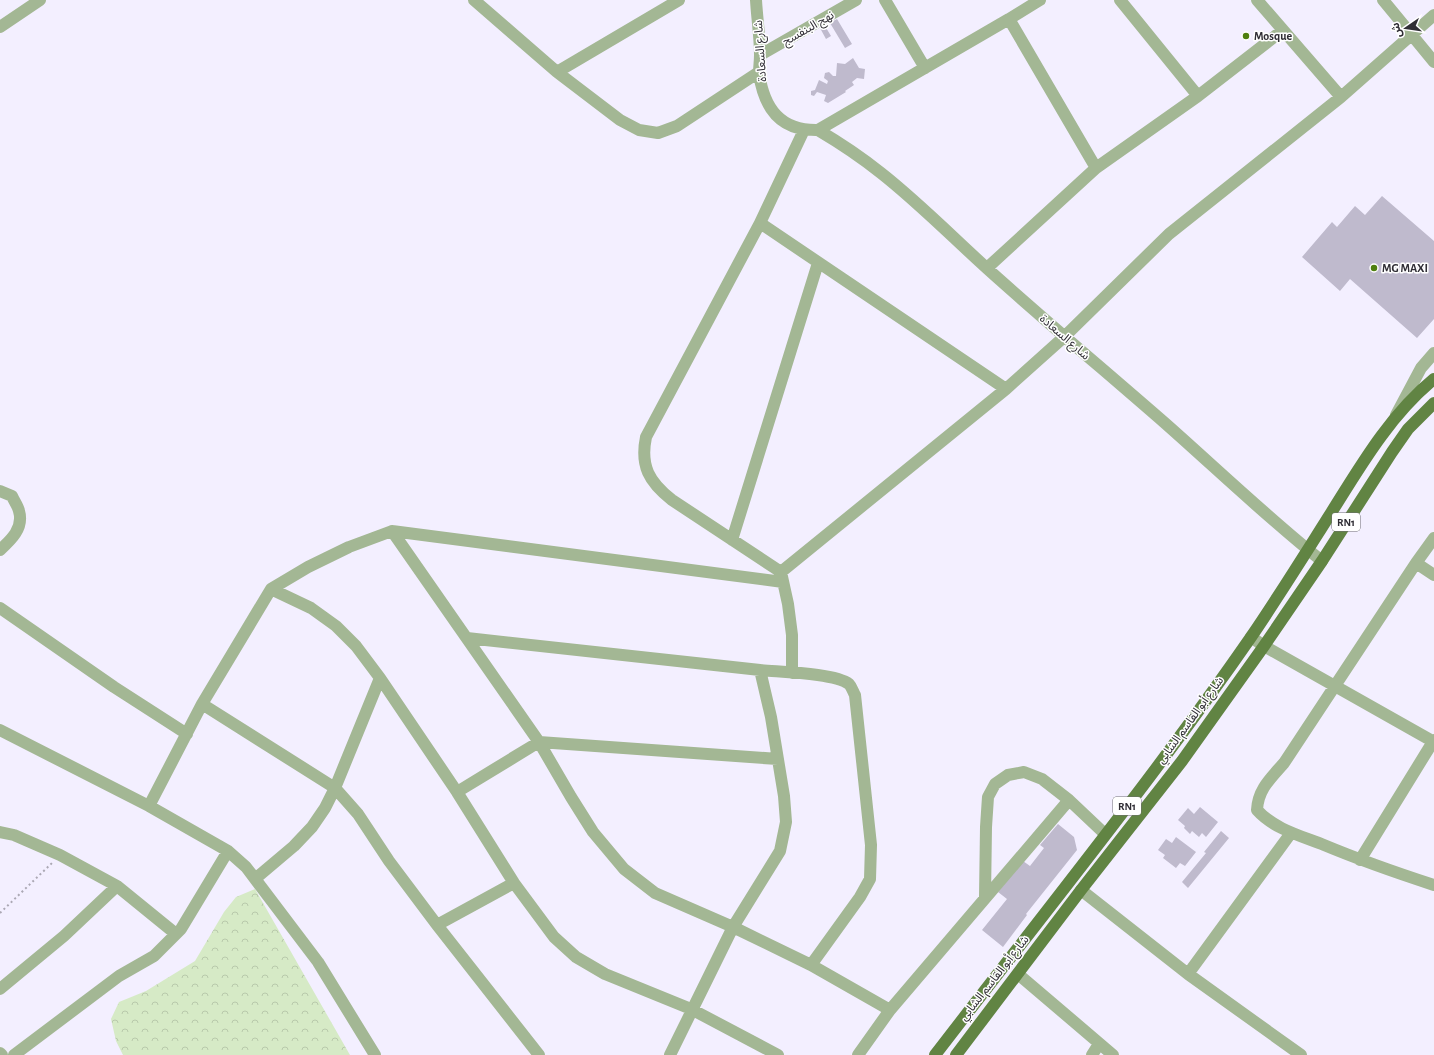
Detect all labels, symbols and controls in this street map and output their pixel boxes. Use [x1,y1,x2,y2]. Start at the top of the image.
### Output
street label: نهج البنفسج [780,8,837,50]
north arrow [1386,8,1426,48]
street label: شارع السعادة [752,20,771,82]
text: ش [1390,21,1405,39]
place label: Mosque [1254,30,1292,42]
marker: Mosque [1241,31,1251,41]
place label: MG MAXI [1382,262,1428,274]
marker: MG MAXI [1369,263,1379,273]
street label: شارع السعادة [1036,312,1092,364]
road number: RN1 [1332,513,1360,531]
street label: شارع أبو القاسم الشابي [1153,673,1229,768]
road number: RN1 [1113,797,1141,815]
street label: شارع أبو القاسم الشابي [956,932,1034,1025]

